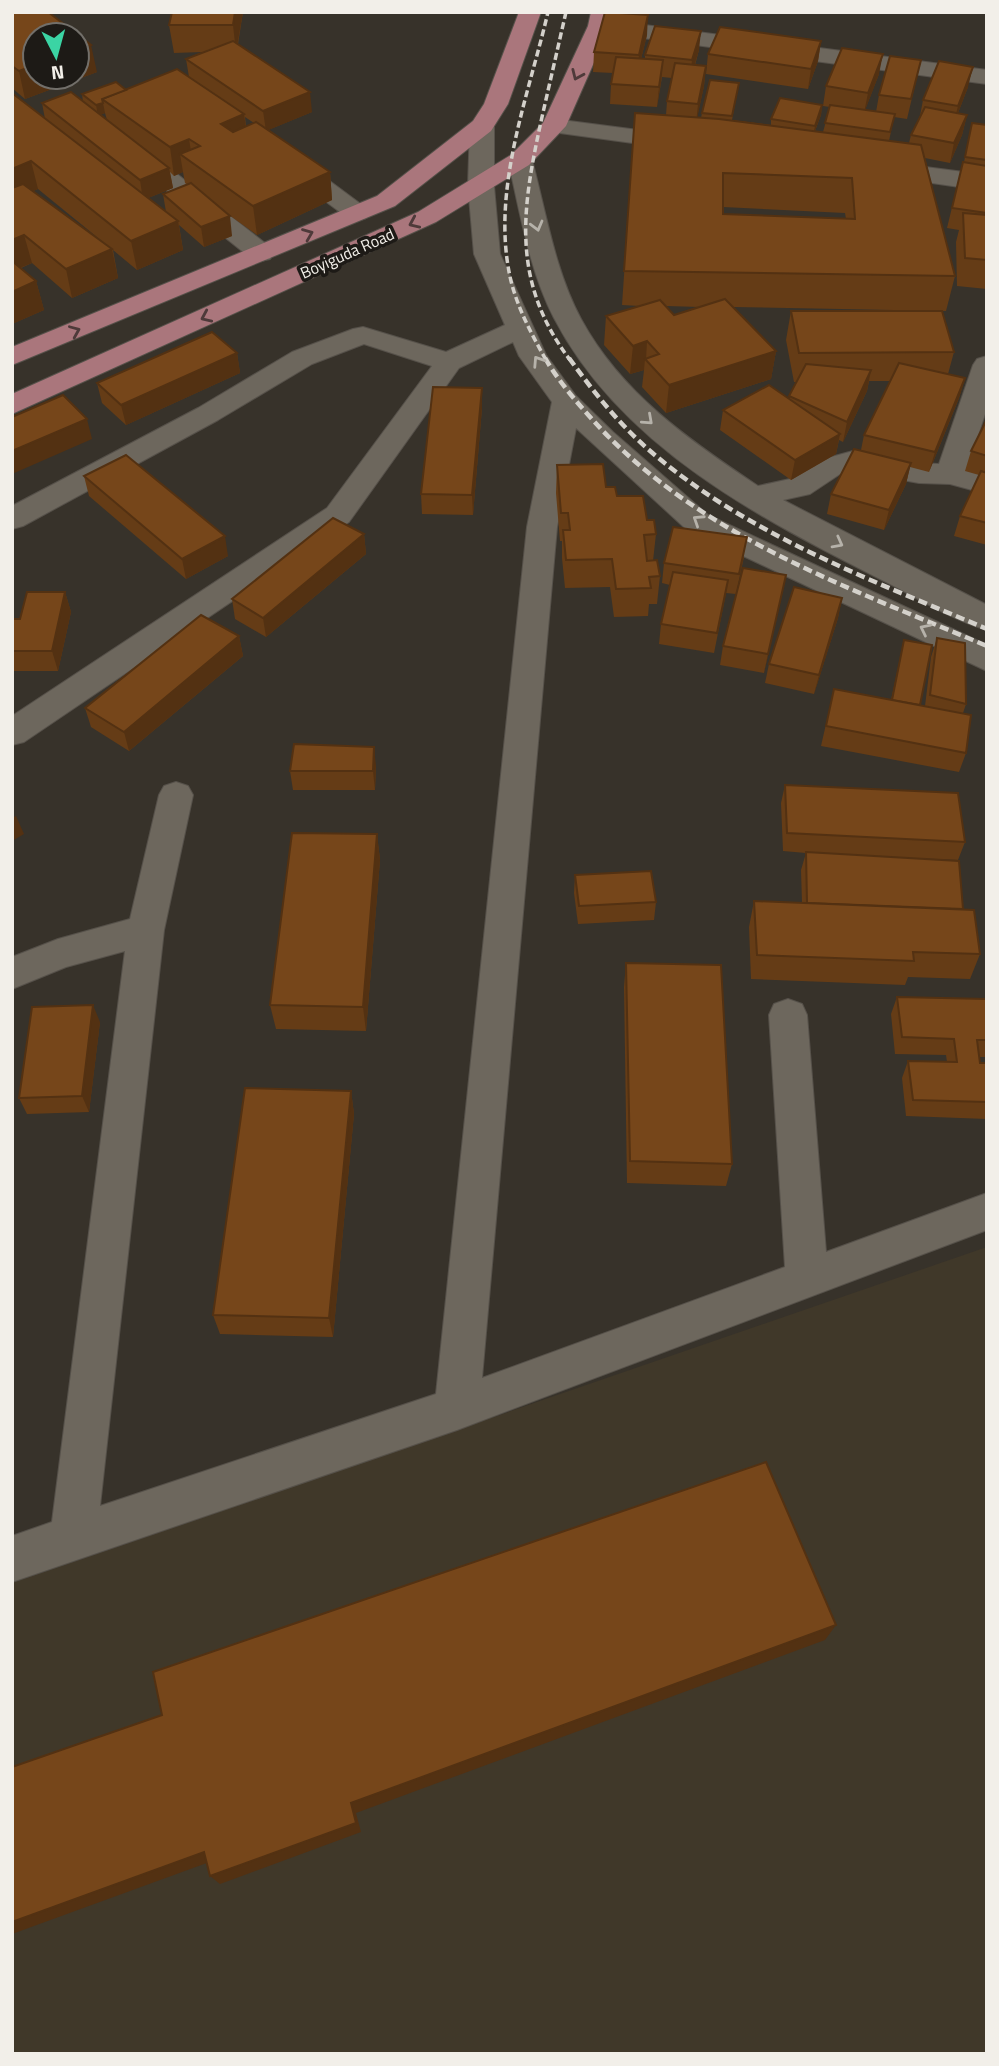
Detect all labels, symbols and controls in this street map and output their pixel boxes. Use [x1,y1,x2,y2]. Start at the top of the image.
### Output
north arrow [21,21,91,91]
text: N [50,58,66,89]
one-way arrow [571,68,585,81]
one-way arrow [408,215,421,229]
one-way arrow [529,220,543,232]
street label: Boyiguda Road [296,222,398,284]
one-way arrow [301,228,313,242]
one-way arrow [201,308,213,322]
one-way arrow [68,325,80,339]
one-way arrow [533,356,546,369]
one-way arrow [640,412,653,424]
one-way arrow [693,516,706,529]
one-way arrow [831,535,843,549]
one-way arrow [920,623,932,637]

